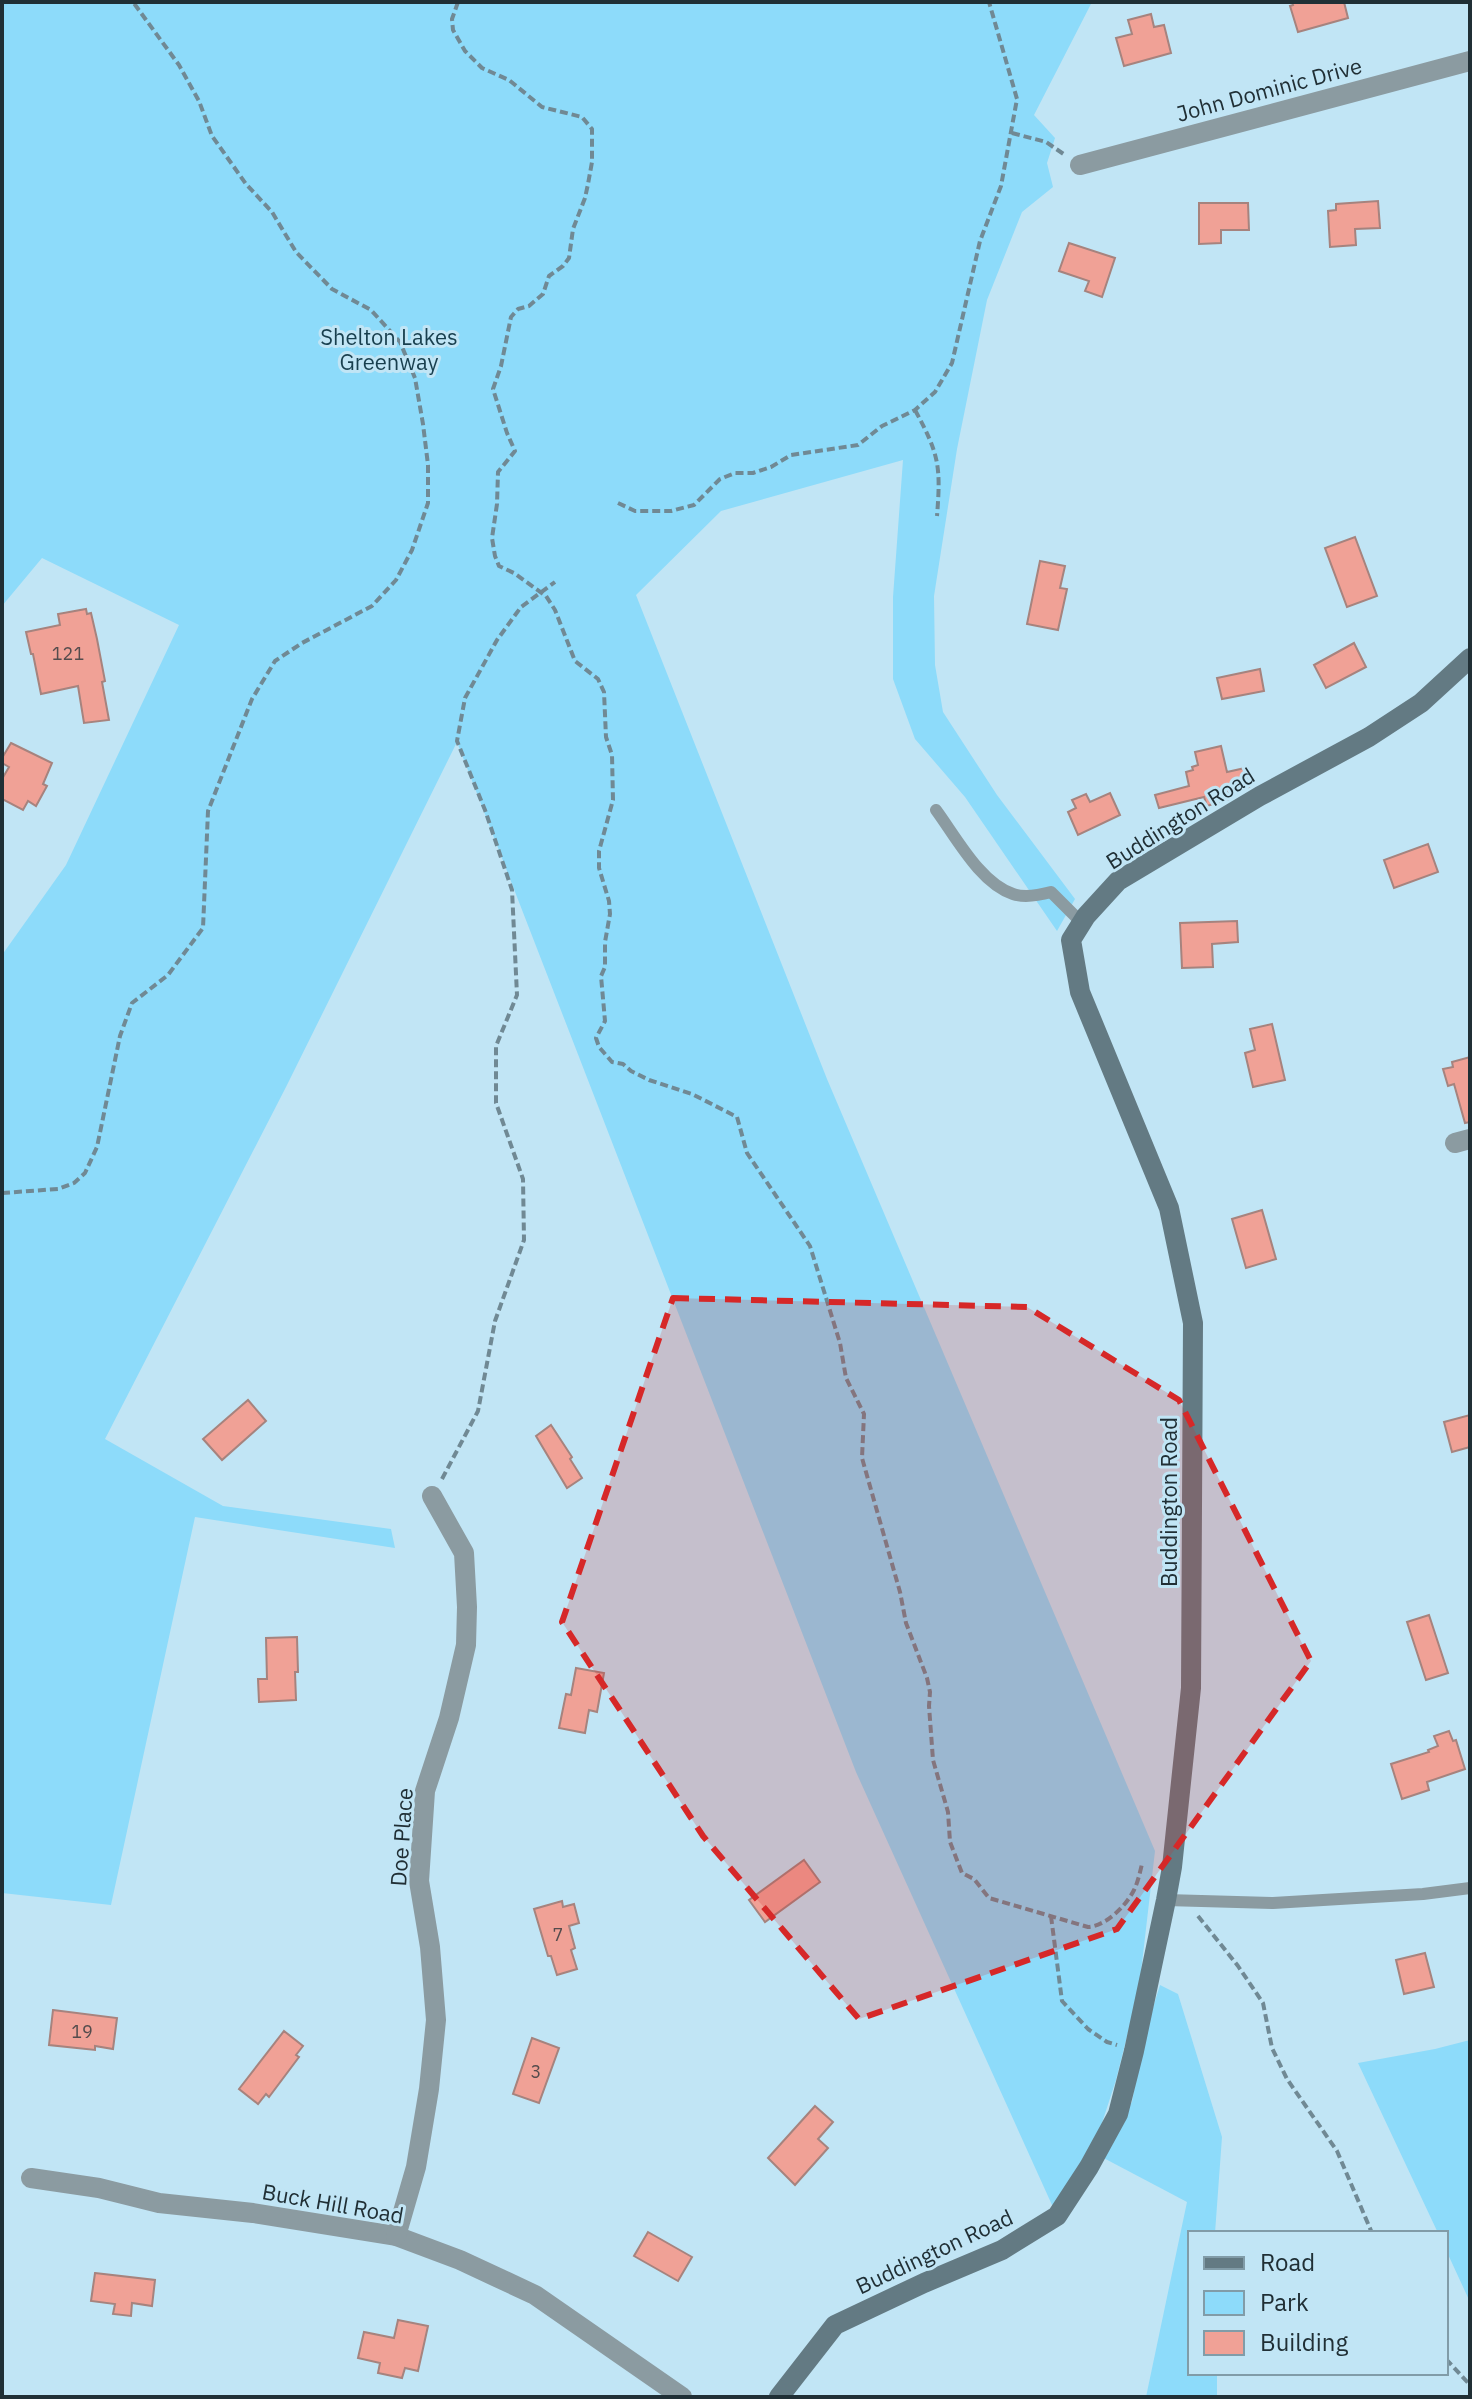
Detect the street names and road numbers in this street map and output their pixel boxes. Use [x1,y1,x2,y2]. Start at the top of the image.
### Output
street label: John Dominic Drive [1173,50,1365,128]
street label: Buddington Road [1100,761,1260,875]
street label: Buddington Road [1154,1417,1183,1587]
street label: Doe Place [383,1787,419,1887]
street label: Buck Hill Road [260,2176,406,2230]
street label: Buddington Road [851,2202,1017,2300]

